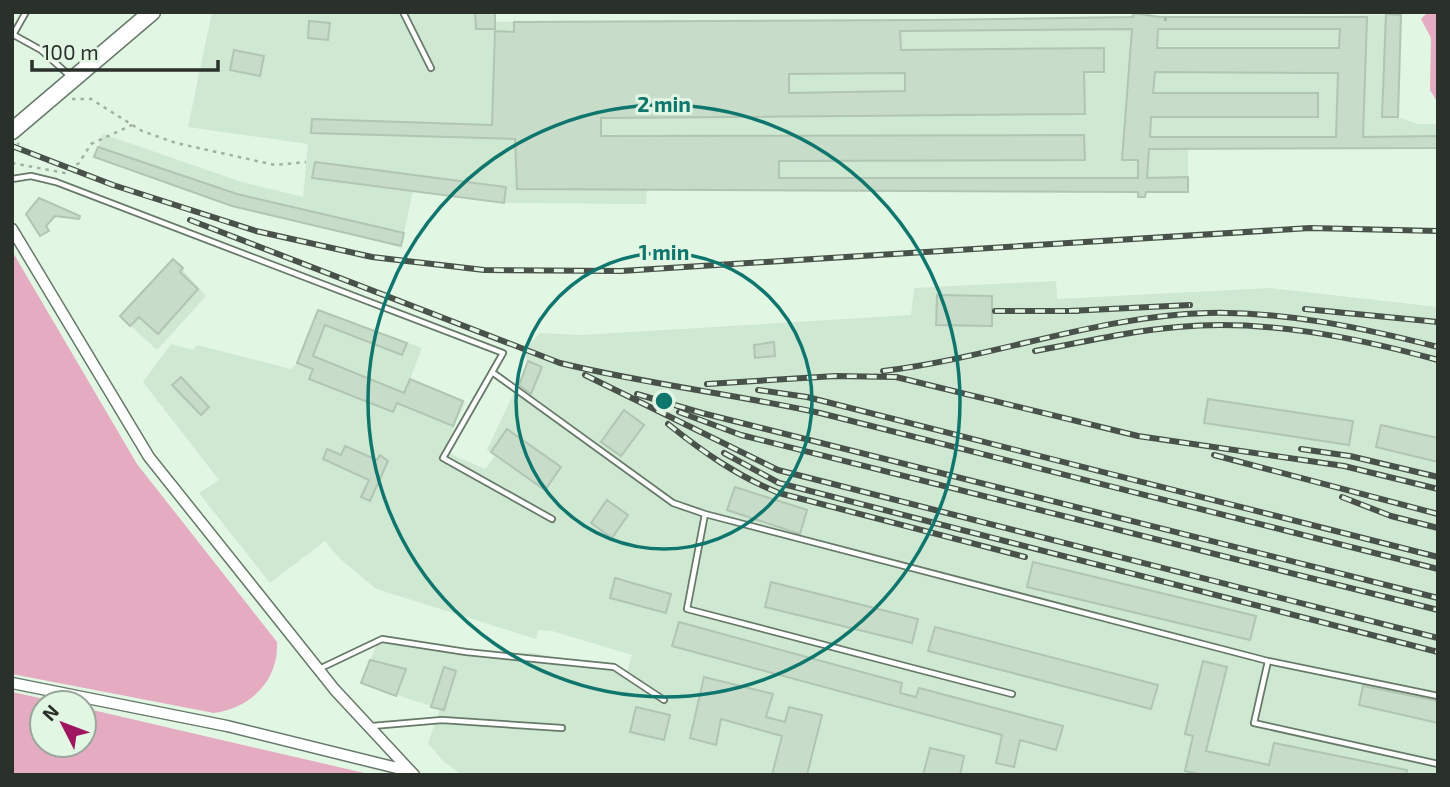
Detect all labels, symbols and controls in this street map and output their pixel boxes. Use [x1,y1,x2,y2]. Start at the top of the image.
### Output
scale bar [32,28,217,72]
text: 100 m [42,39,99,64]
text: 2 min [637,91,691,116]
text: 1 min [639,239,689,264]
centre of rings [652,389,676,413]
north arrow [28,689,98,759]
text: N [37,699,63,725]

